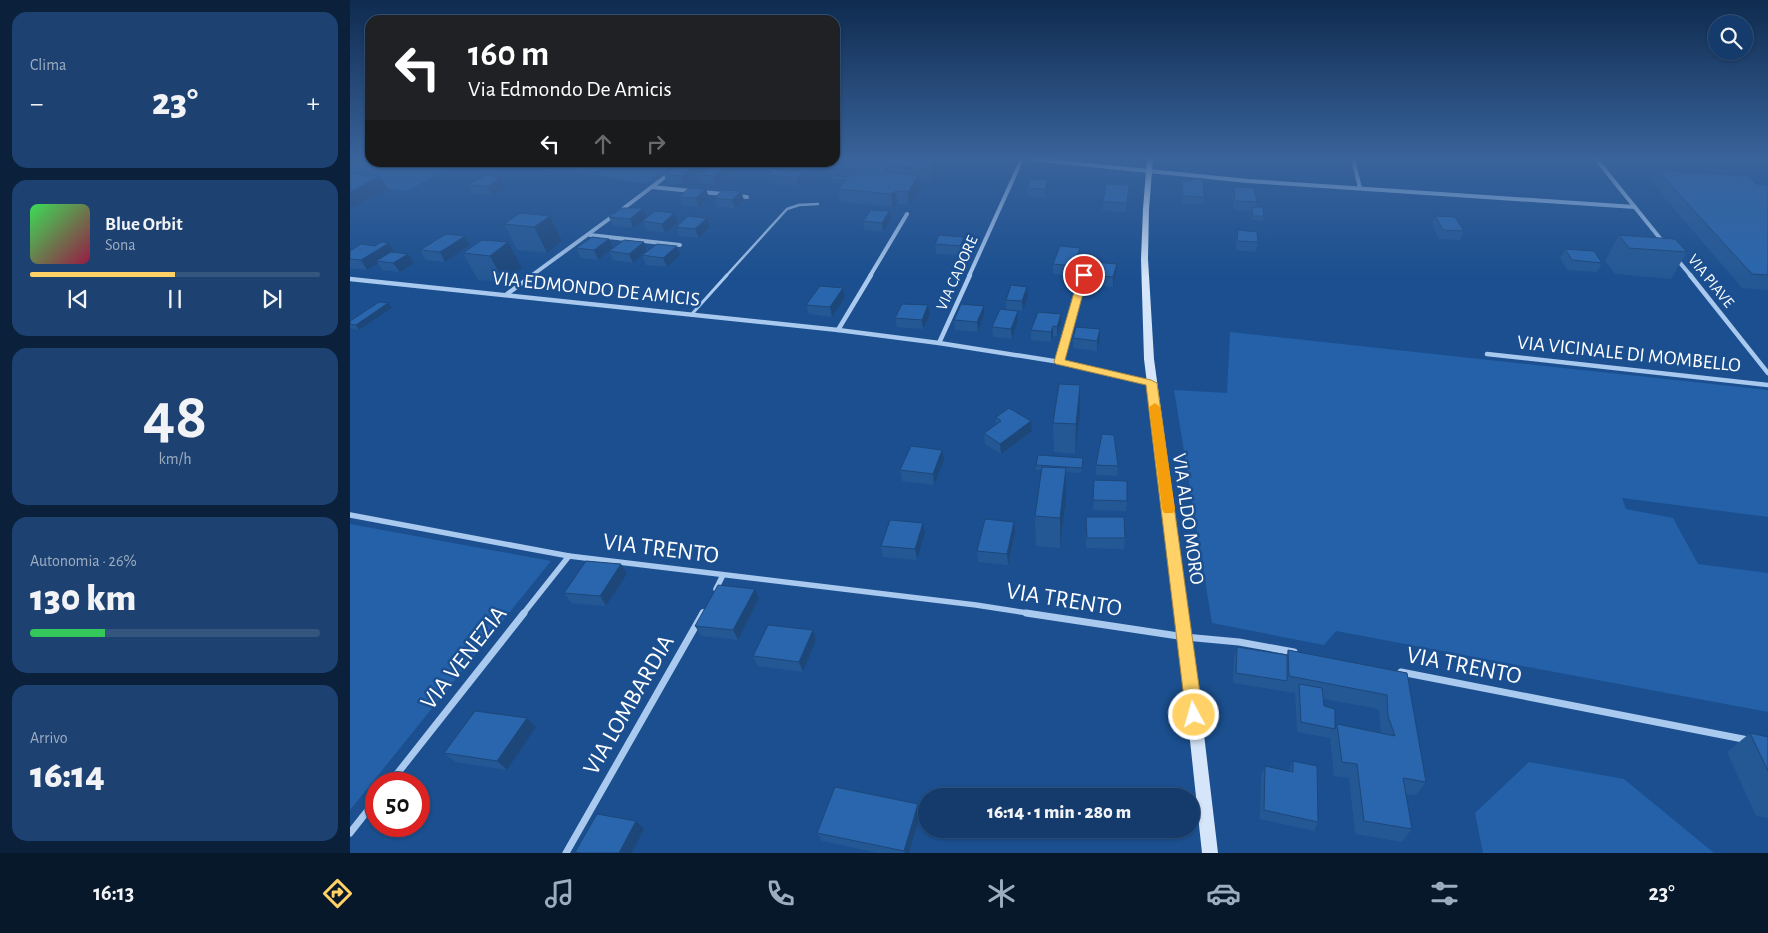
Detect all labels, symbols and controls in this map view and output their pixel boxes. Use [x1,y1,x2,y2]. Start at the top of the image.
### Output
map controls [1708,15,1753,60]
button: search [1708,15,1753,60]
icon: left [385,35,450,100]
text: 160 m [468,37,549,72]
text: Clima [30,57,66,73]
text: Via Edmondo De Amicis [468,78,672,100]
text: 23° [152,84,198,122]
text: − [30,90,43,118]
text: + [307,90,320,118]
icon: left [536,130,564,158]
icon: ahead [589,130,617,158]
icon: right [642,130,670,158]
text: Blue Orbit [105,215,183,234]
street label: VIA CADORE [933,233,981,313]
text: Sona [105,237,136,253]
street label: VIA PIAVE [1685,251,1737,311]
pin [1063,254,1105,296]
icon: arrive [1070,261,1098,289]
street label: VIA EDMONDO DE AMICIS [491,268,701,310]
icon: previous [64,285,92,313]
icon: pause [161,285,189,313]
icon: next [258,285,286,313]
street label: VIA VICINALE DI MOMBELLO [1516,332,1742,376]
text: 48 [143,385,207,450]
text: km/h [158,451,192,467]
street label: VIA ALDO MORO [1169,452,1207,586]
street label: VIA TRENTO [602,530,720,568]
text: Autonomia · 26% [30,553,137,569]
street label: VIA TRENTO [1005,579,1123,621]
text: 130 km [30,580,136,618]
street label: VIA VENEZIA [416,602,512,714]
street label: VIA LOMBARDIA [579,631,679,779]
street label: VIA TRENTO [1405,643,1523,689]
position arrow [1167,688,1219,740]
text: Arrivo [30,730,68,746]
text: 16:14 [30,757,105,795]
speed limit sign: 50 [365,772,430,837]
text: 16:14 · 1 min · 280 m [987,803,1131,822]
icon: directions [320,876,355,911]
icon: music [542,876,577,911]
icon: phone [763,876,798,911]
icon: climate [984,876,1019,911]
icon: car [1206,876,1241,911]
icon: filters [1427,876,1462,911]
text: 16:13 [93,882,134,904]
text: 23° [1648,882,1675,904]

